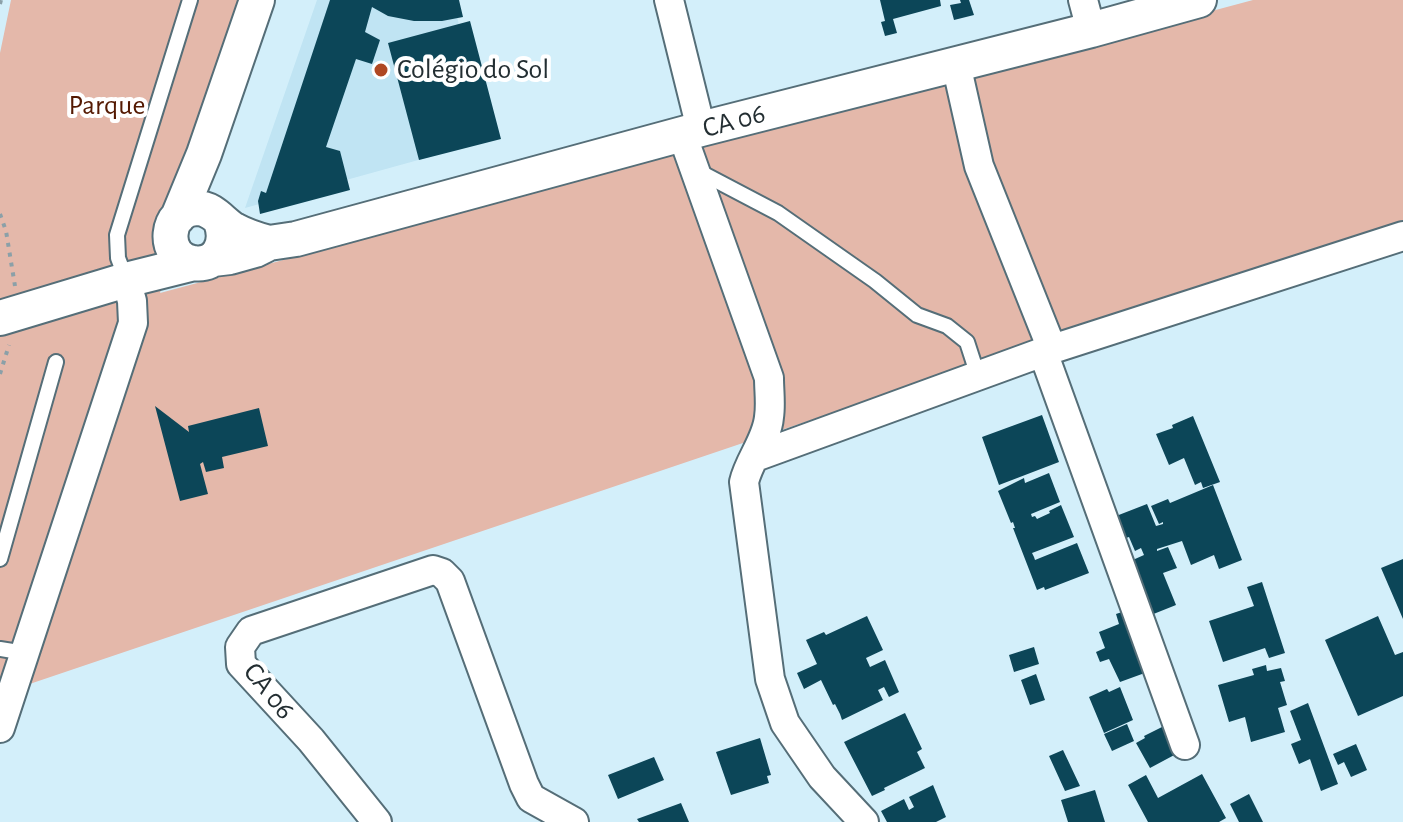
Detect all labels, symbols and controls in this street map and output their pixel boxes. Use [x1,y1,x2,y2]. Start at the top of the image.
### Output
place label: Colégio do Sol [397,53,549,87]
marker: Colégio do Sol [372,61,390,79]
park label: Parque [69,89,145,123]
street label: CA 06 [699,97,769,145]
street label: CA 06 [236,656,302,726]

